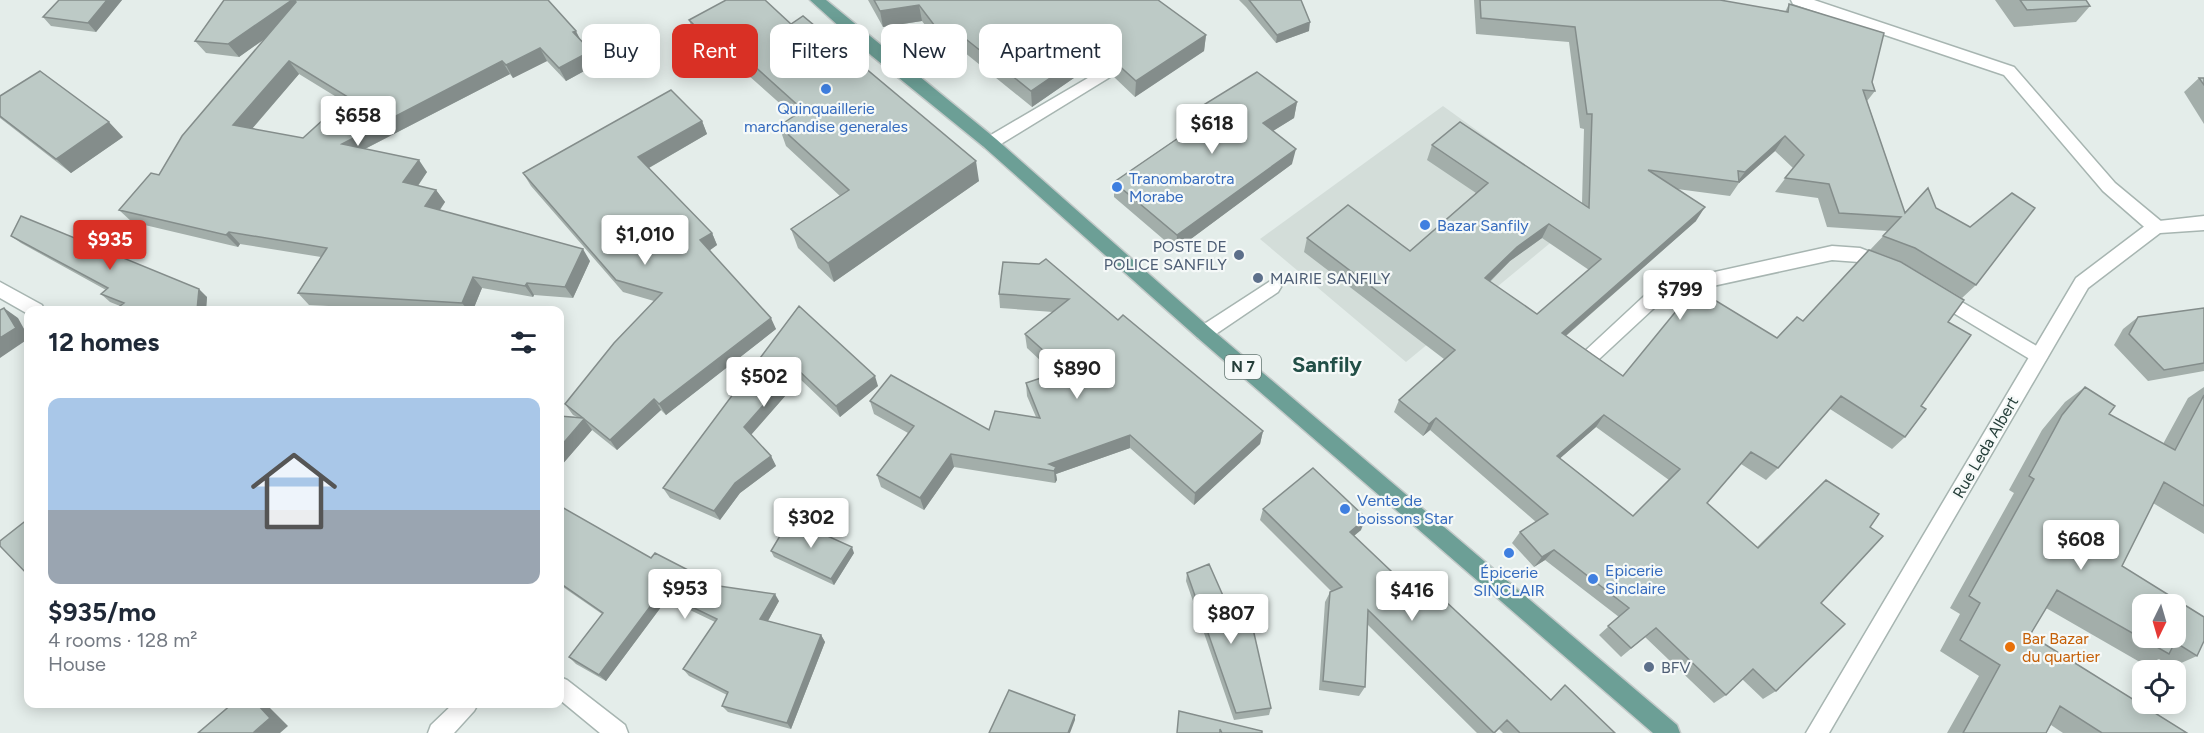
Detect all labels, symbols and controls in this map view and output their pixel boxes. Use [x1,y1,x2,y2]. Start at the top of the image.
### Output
chip: Buy [582,24,660,78]
chip: Rent [672,24,758,78]
chip: Filters [770,24,869,78]
chip: New [881,24,967,78]
chip: Apartment [979,24,1122,78]
marker: Quinquaillerie marchandise generales [819,82,833,96]
pin: $658 [322,96,394,147]
place label: Quinquaillerie marchandise generales [744,99,908,136]
text: $658 [335,103,381,127]
pin: $618 [1176,104,1248,155]
text: $618 [1190,111,1234,135]
place label: Tranombarotra Morabe [1129,169,1234,206]
marker: Tranombarotra Morabe [1110,180,1124,194]
pin: $1,010 [596,215,694,266]
place label: Bazar Sanfily [1437,216,1529,235]
marker: Bazar Sanfily [1418,218,1432,232]
pin: $935 [74,220,146,271]
text: $1,010 [615,222,675,246]
text: $935 [87,227,133,251]
place label: POSTE DE POLICE SANFILY [1104,237,1227,274]
marker: POSTE DE POLICE SANFILY [1232,248,1246,262]
place label: MAIRIE SANFILY [1270,269,1391,288]
pin: $799 [1644,270,1716,321]
marker: MAIRIE SANFILY [1251,271,1265,285]
text: $799 [1657,277,1703,301]
text: 12 homes [48,326,159,358]
icon: filters [507,326,540,359]
pin: $890 [1041,349,1113,400]
district label: Sanfily [1292,351,1362,378]
road number: N 7 [1225,355,1261,379]
text: $890 [1053,356,1101,380]
pin: $502 [728,357,800,408]
text: $502 [740,364,788,388]
street label: Rue Leda Albert [1949,393,2022,501]
icon: home [240,437,348,545]
place label: Vente de boissons Star [1357,491,1454,528]
pin: $302 [775,498,847,549]
marker: Vente de boissons Star [1338,502,1352,516]
text: $302 [788,505,834,529]
pin: $608 [2045,520,2117,571]
text: $608 [2057,527,2105,551]
marker: Épicerie SINCLAIR [1502,546,1516,560]
place label: Epicerie Sinclaire [1605,561,1666,598]
place label: Épicerie SINCLAIR [1473,563,1545,600]
pin: $953 [649,569,721,620]
pin: $416 [1376,571,1448,622]
marker: Epicerie Sinclaire [1586,572,1600,586]
text: $953 [662,576,708,600]
text: $416 [1390,578,1434,602]
pin: $807 [1195,594,1267,645]
north arrow [2132,594,2186,648]
map controls [2132,594,2186,714]
text: $935/mo [48,596,156,628]
text: $807 [1207,601,1255,625]
text: 4 rooms · 128 m² [48,628,198,652]
place label: Bar Bazar du quartier [2022,629,2100,666]
marker: Bar Bazar du quartier [2003,640,2017,654]
text: House [48,652,106,676]
place label: BFV [1661,658,1691,677]
marker: BFV [1642,660,1656,674]
button: locate [2132,660,2186,714]

